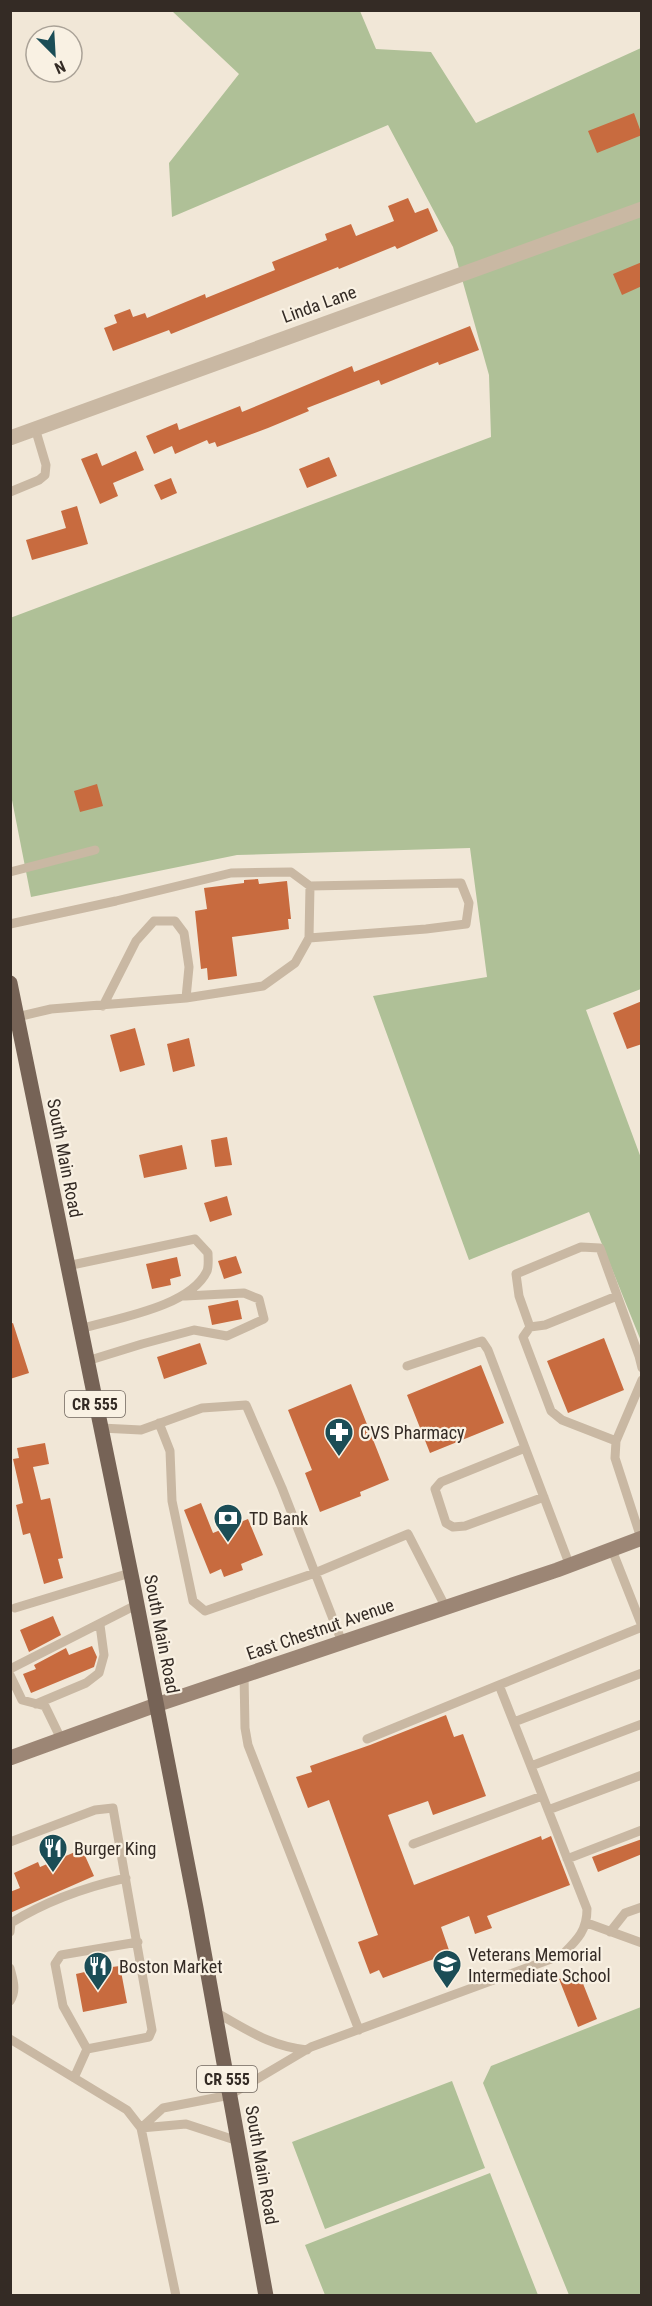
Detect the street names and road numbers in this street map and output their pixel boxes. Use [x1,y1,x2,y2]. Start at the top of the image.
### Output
street label: Linda Lane [279,281,359,327]
street label: South Main Road [43,1097,87,1219]
road number: CR 555 [65,1391,125,1417]
street label: South Main Road [140,1573,184,1695]
street label: East Chestnut Avenue [243,1594,397,1664]
road number: CR 555 [197,2066,257,2092]
street label: South Main Road [241,2104,283,2226]

